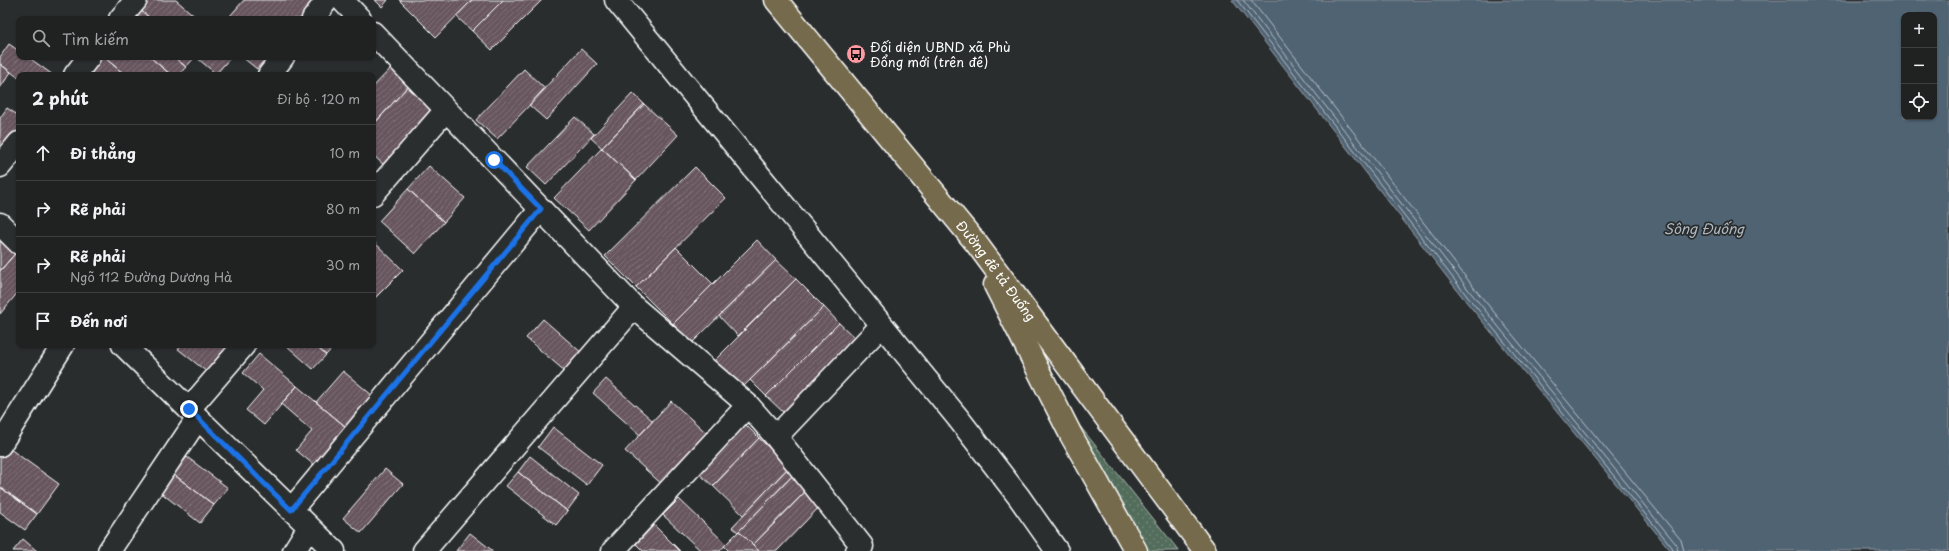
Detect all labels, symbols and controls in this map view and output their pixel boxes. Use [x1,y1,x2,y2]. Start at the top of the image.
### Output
map controls [1901,12,1937,120]
button: + [1901,12,1937,48]
search box [16,16,376,60]
icon: search [30,27,52,49]
text: Tìm kiếm [62,27,129,50]
place label: Đối diện UBND xã Phù Đổng mới (trên đê) [870,37,1011,71]
bus stop icon: Đối diện UBND xã Phù Đổng mới (trên đê) [845,43,867,65]
button: − [1901,48,1937,84]
button: locate [1901,84,1937,120]
text: 2 phút [32,85,89,111]
text: Đi bộ · 120 m [277,89,360,108]
text: Đi thẳng [70,141,136,164]
icon: ahead [32,142,54,164]
text: 10 m [330,143,360,162]
route start [485,151,503,169]
text: Rẽ phải [70,197,126,220]
icon: right [32,198,54,220]
text: 80 m [326,199,360,218]
street label: Đường đê tả Đuống [952,216,1041,325]
water label: Sông Đuống [1664,218,1745,239]
text: Rẽ phải [70,244,126,267]
icon: right [32,254,54,276]
text: 30 m [326,255,360,274]
text: Ngõ 112 Đường Dương Hà [70,267,232,286]
text: Đến nơi [70,309,127,332]
icon: arrive [32,310,54,332]
route end [180,400,198,418]

